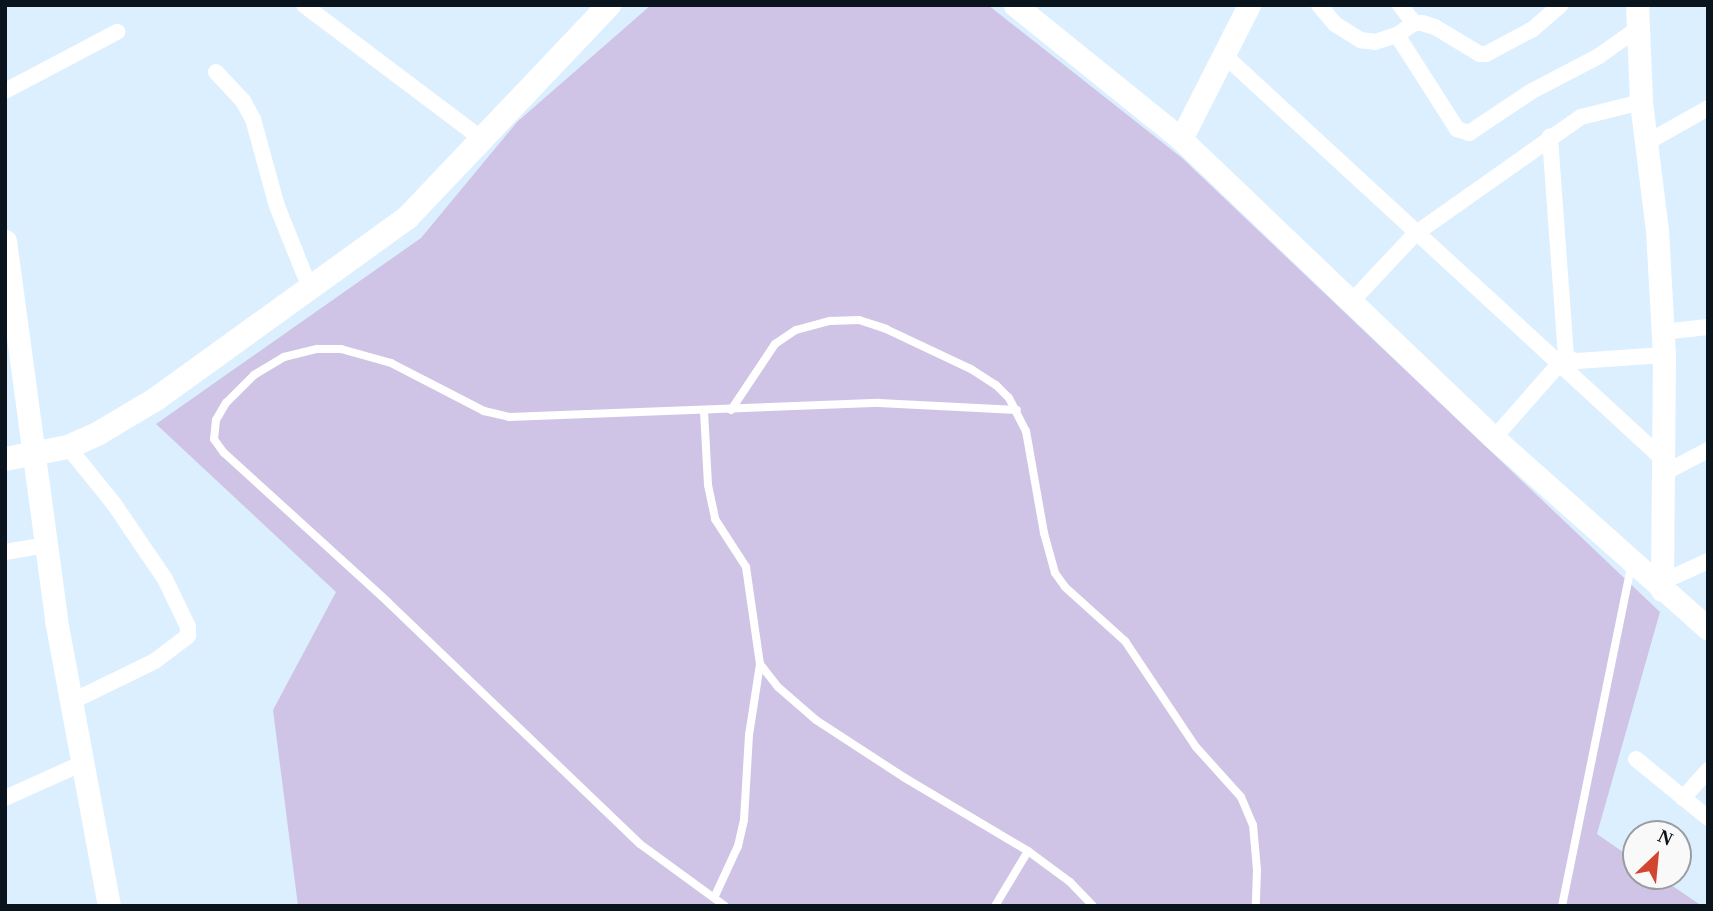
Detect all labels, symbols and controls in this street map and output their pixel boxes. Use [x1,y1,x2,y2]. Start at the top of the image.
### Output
north arrow [1622,820,1692,890]
text: N [1655,825,1676,850]

